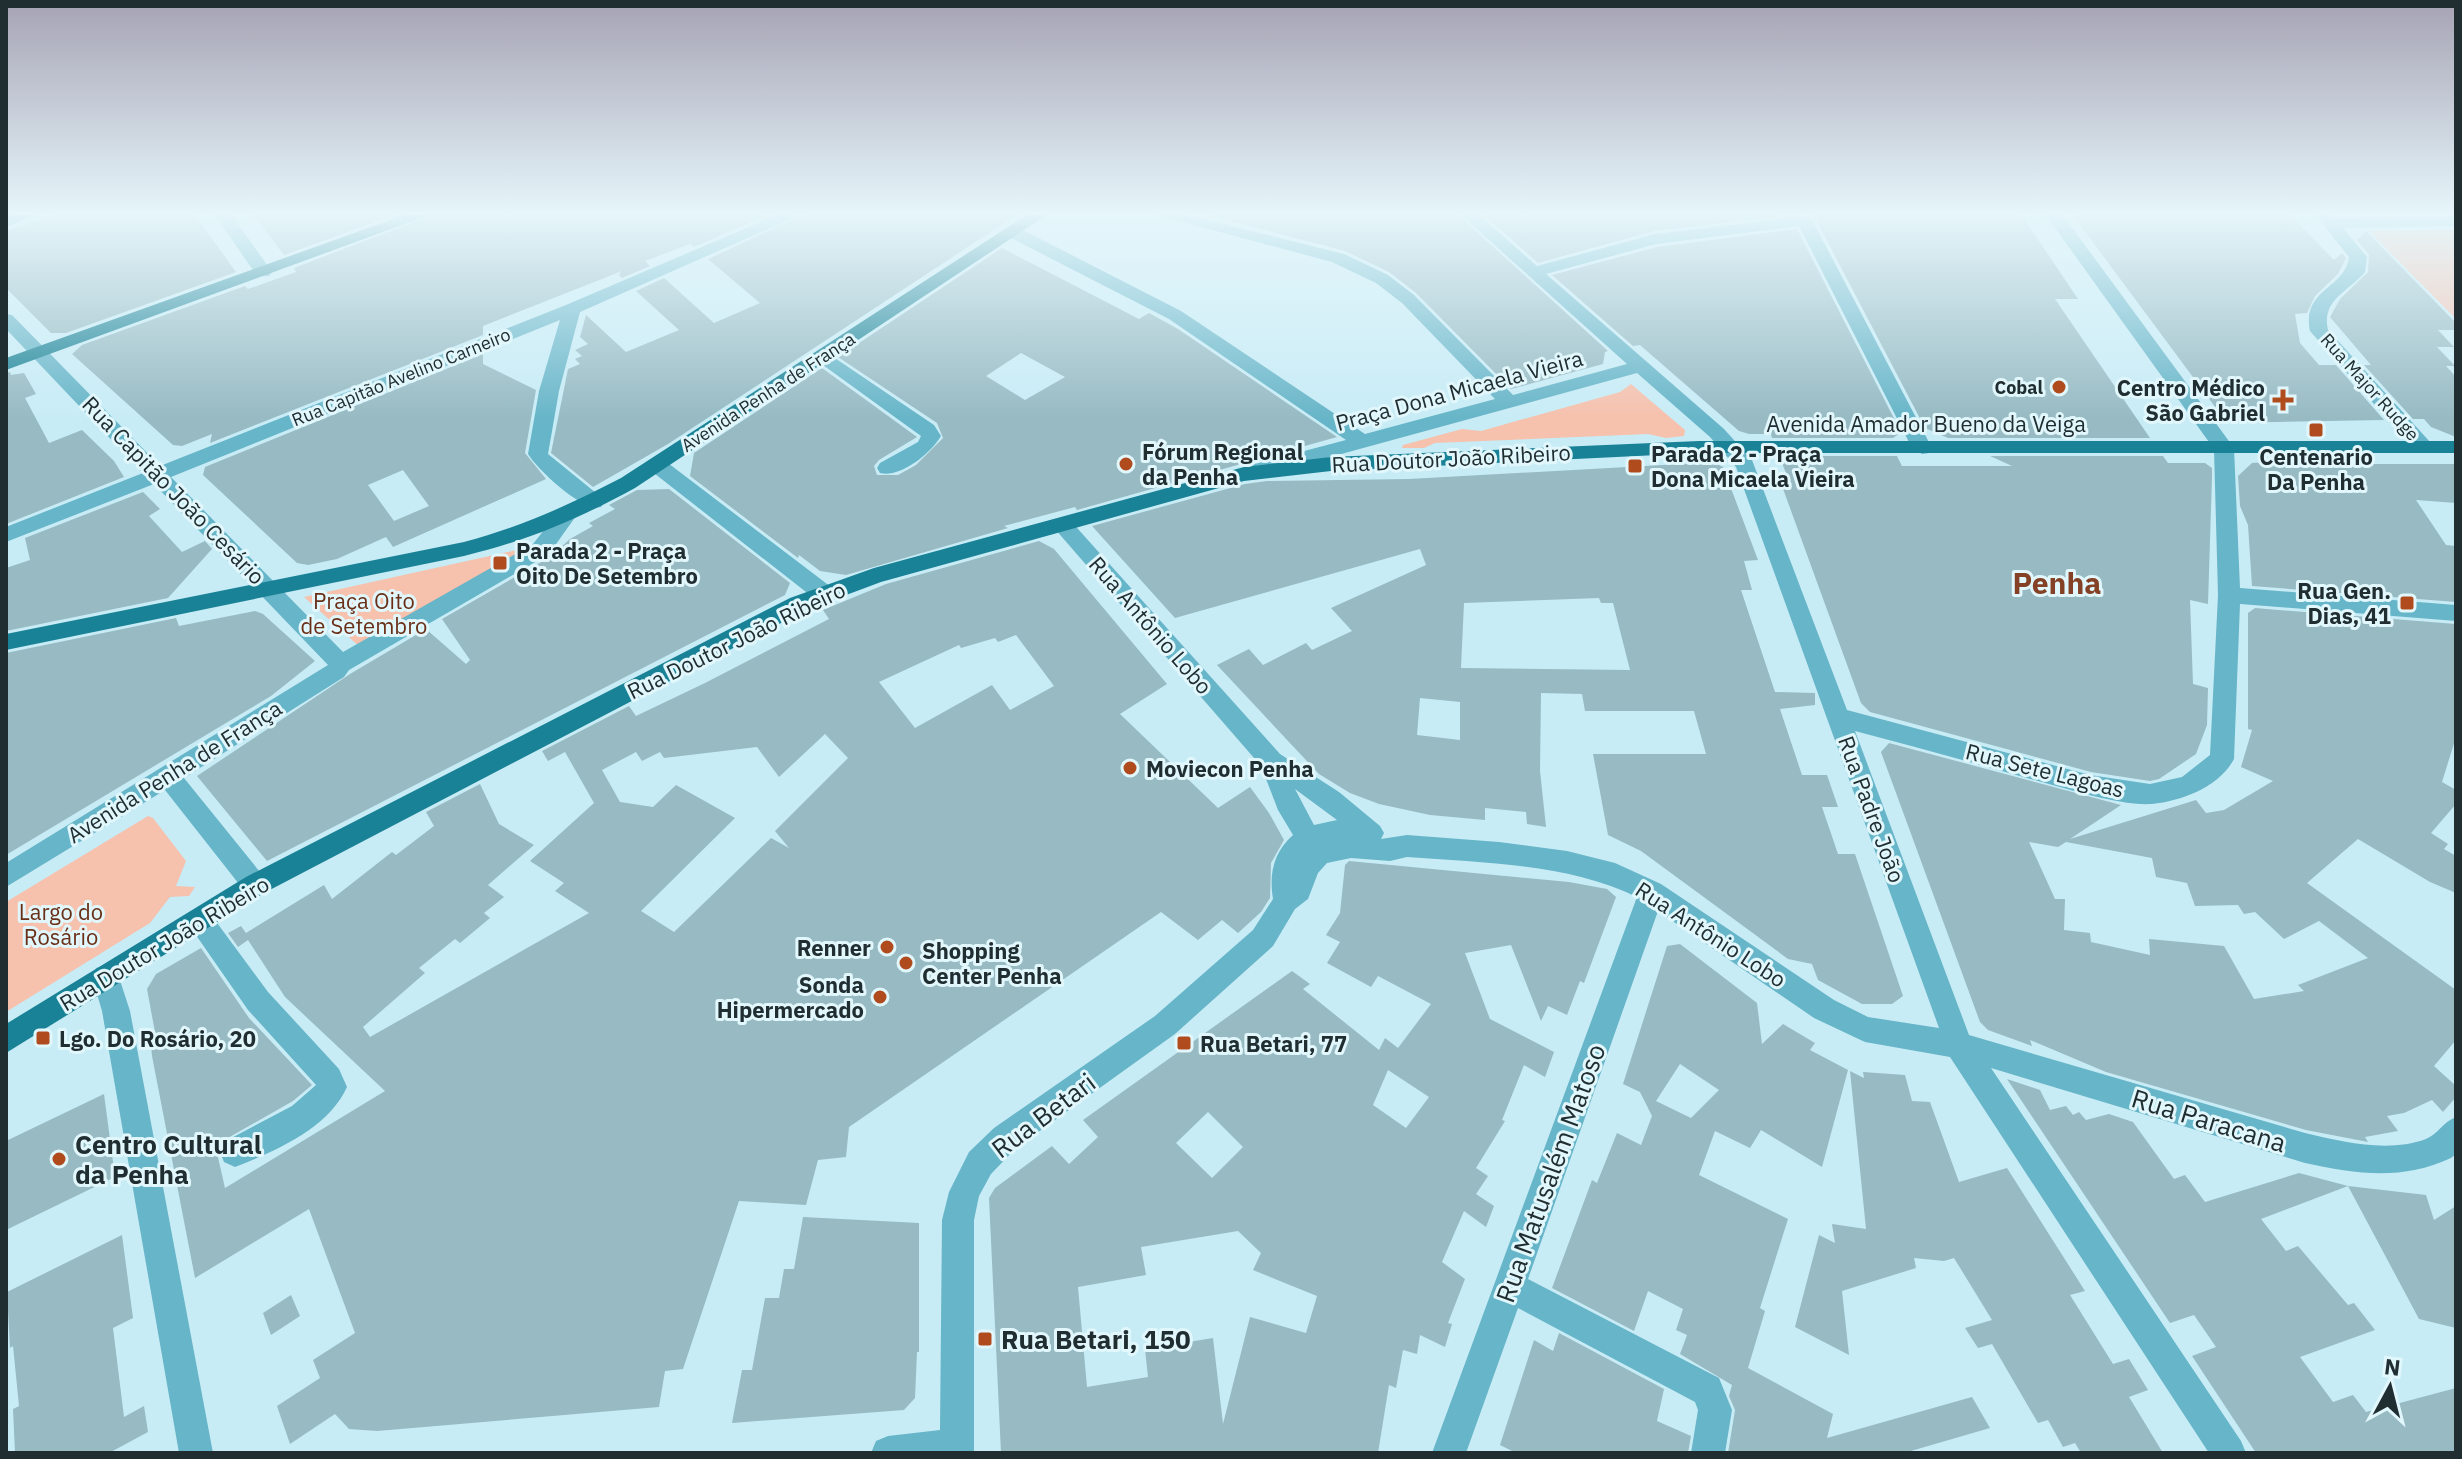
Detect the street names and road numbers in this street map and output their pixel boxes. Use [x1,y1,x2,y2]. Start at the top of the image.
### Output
street label: Rua Capitão Avelino Carneiro [288,323,514,431]
street label: Avenida Penha de França [677,327,860,457]
street label: Rua Major Rudge [2316,328,2424,446]
street label: Praça Dona Micaela Vieira [1332,343,1586,437]
street label: Rua Capitão João Cesário [76,390,272,590]
street label: Avenida Amador Bueno da Veiga [1766,409,2086,438]
street label: Rua Doutor João Ribeiro [1331,437,1571,479]
street label: Rua Antônio Lobo [1083,550,1219,700]
street label: Rua Doutor João Ribeiro [622,575,850,705]
street label: Avenida Penha de França [61,693,287,849]
street label: Rua Padre João [1832,732,1912,886]
street label: Rua Sete Lagoas [1963,736,2127,804]
street label: Rua Doutor João Ribeiro [54,869,274,1017]
street label: Rua Antônio Lobo [1630,875,1792,993]
street label: Rua Matusalém Matoso [1487,1039,1613,1307]
street label: Rua Betari [984,1065,1102,1165]
street label: Rua Paracana [2128,1080,2290,1160]

